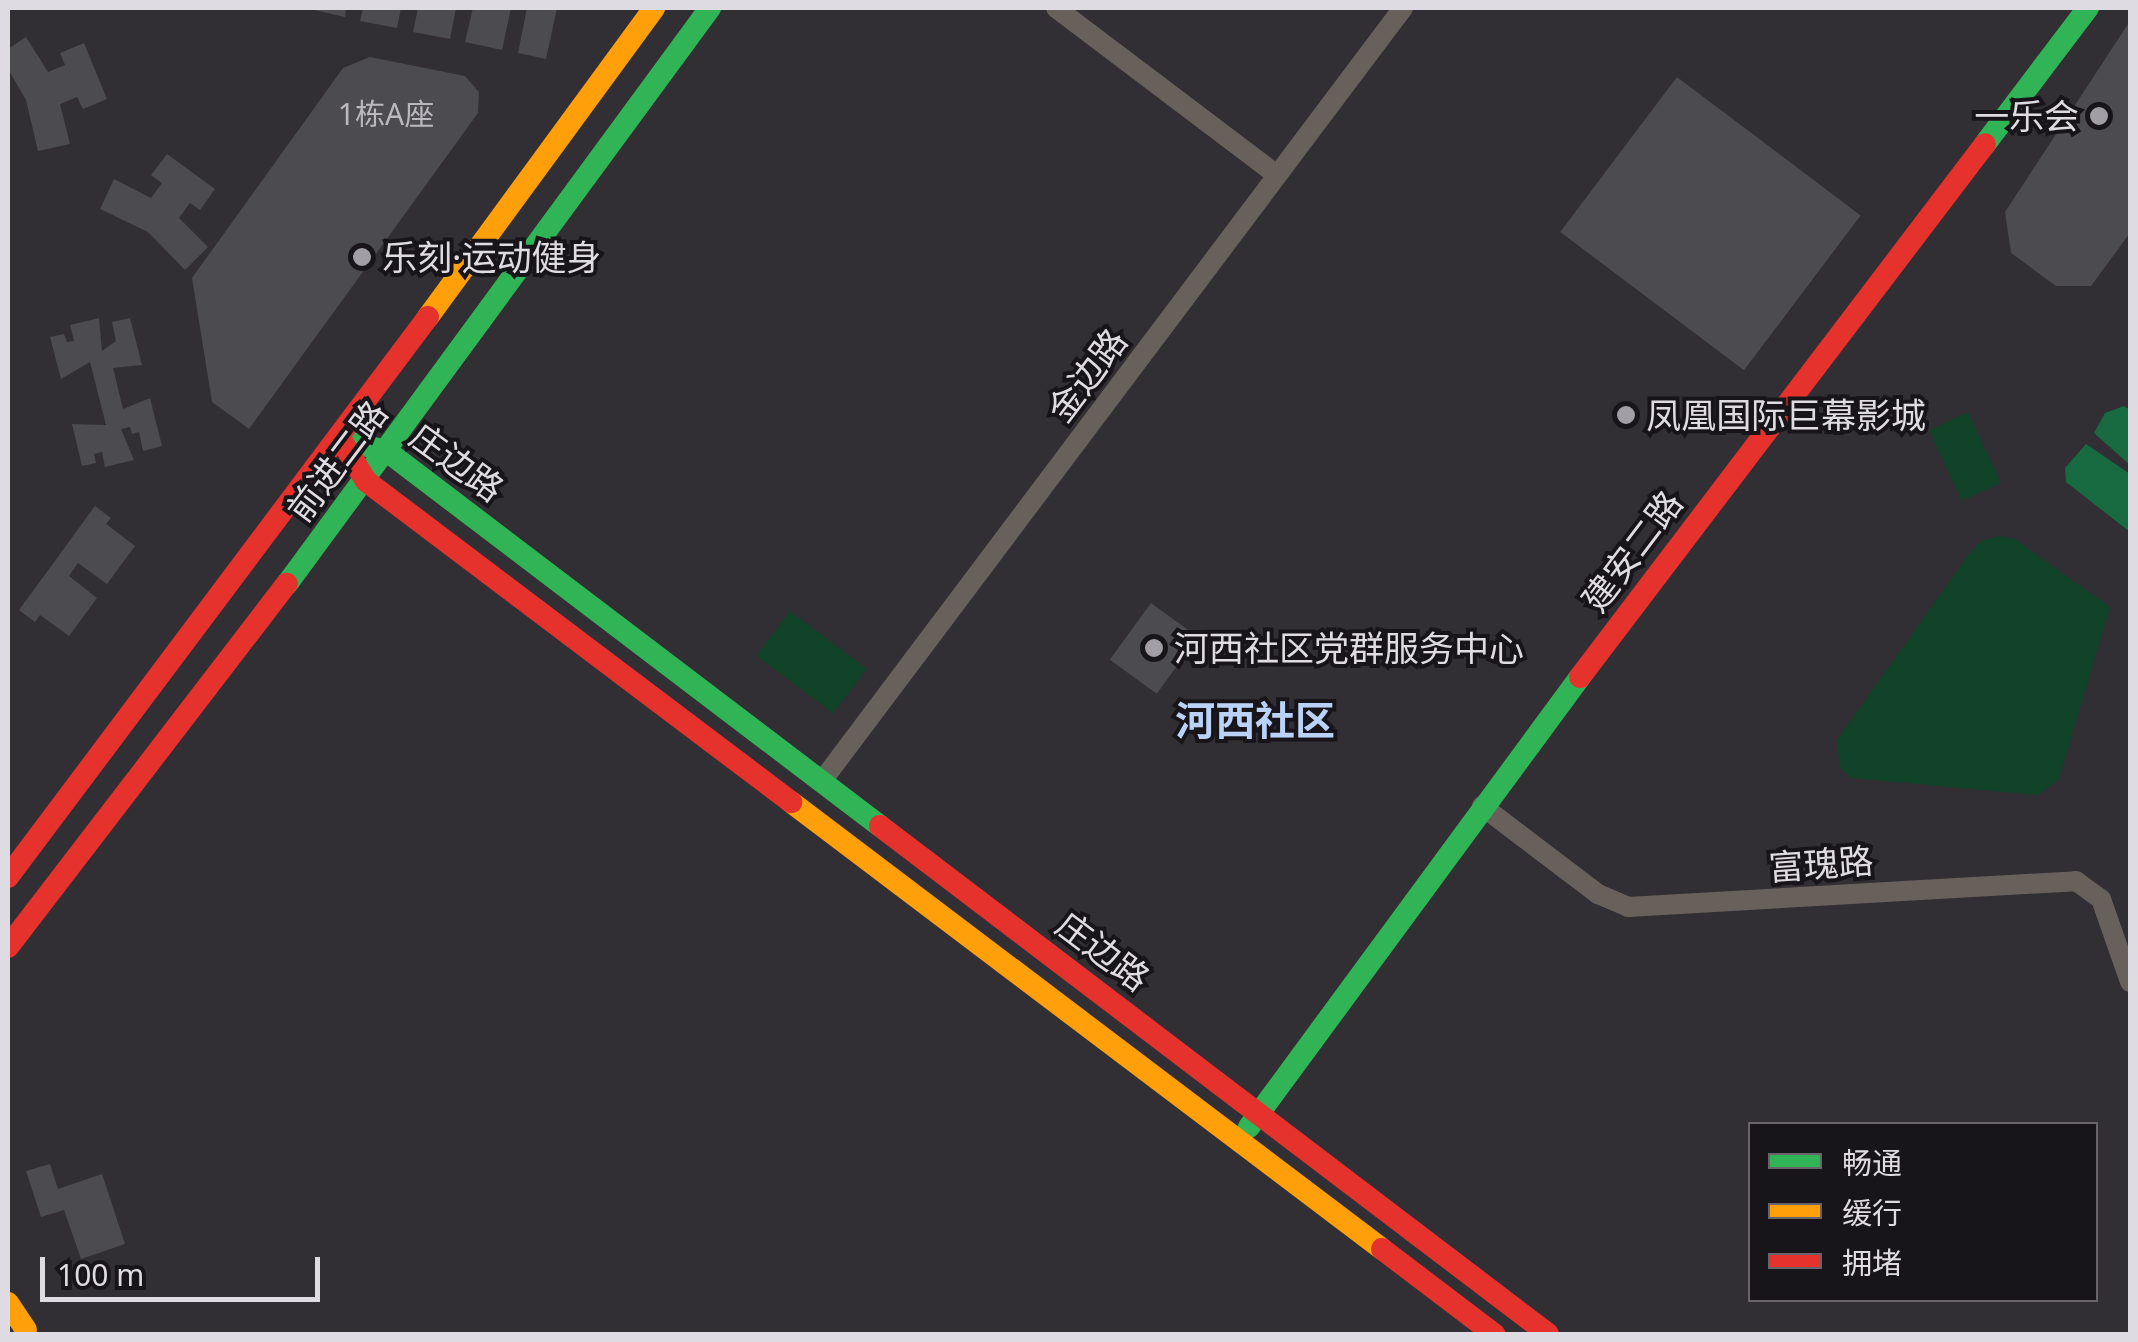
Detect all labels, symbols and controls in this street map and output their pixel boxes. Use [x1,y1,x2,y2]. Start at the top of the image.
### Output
place label: 一乐会 [1974,95,2079,137]
house number: 1栋A座 [338,96,434,132]
marker: 一乐会 [2088,105,2110,127]
place label: 乐刻·运动健身 [382,236,601,278]
marker: 乐刻·运动健身 [351,246,373,268]
street label: 金边路 [1039,320,1135,430]
street label: 前进二路 [278,392,396,530]
place label: 凤凰国际巨幕影城 [1646,394,1926,436]
marker: 凤凰国际巨幕影城 [1615,404,1637,426]
street label: 庄边路 [402,414,512,510]
street label: 建安二路 [1573,482,1691,620]
place label: 河西社区党群服务中心 [1174,627,1524,669]
marker: 河西社区党群服务中心 [1143,637,1165,659]
district label: 河西社区 [1175,696,1335,744]
street label: 富瑰路 [1767,839,1875,889]
street label: 庄边路 [1048,903,1158,999]
legend [1748,1122,2098,1302]
text: 畅通 [1842,1142,1902,1183]
text: 缓行 [1842,1192,1902,1233]
scale bar [45,1237,325,1299]
text: 拥堵 [1842,1242,1902,1283]
text: 100 m [57,1254,144,1295]

